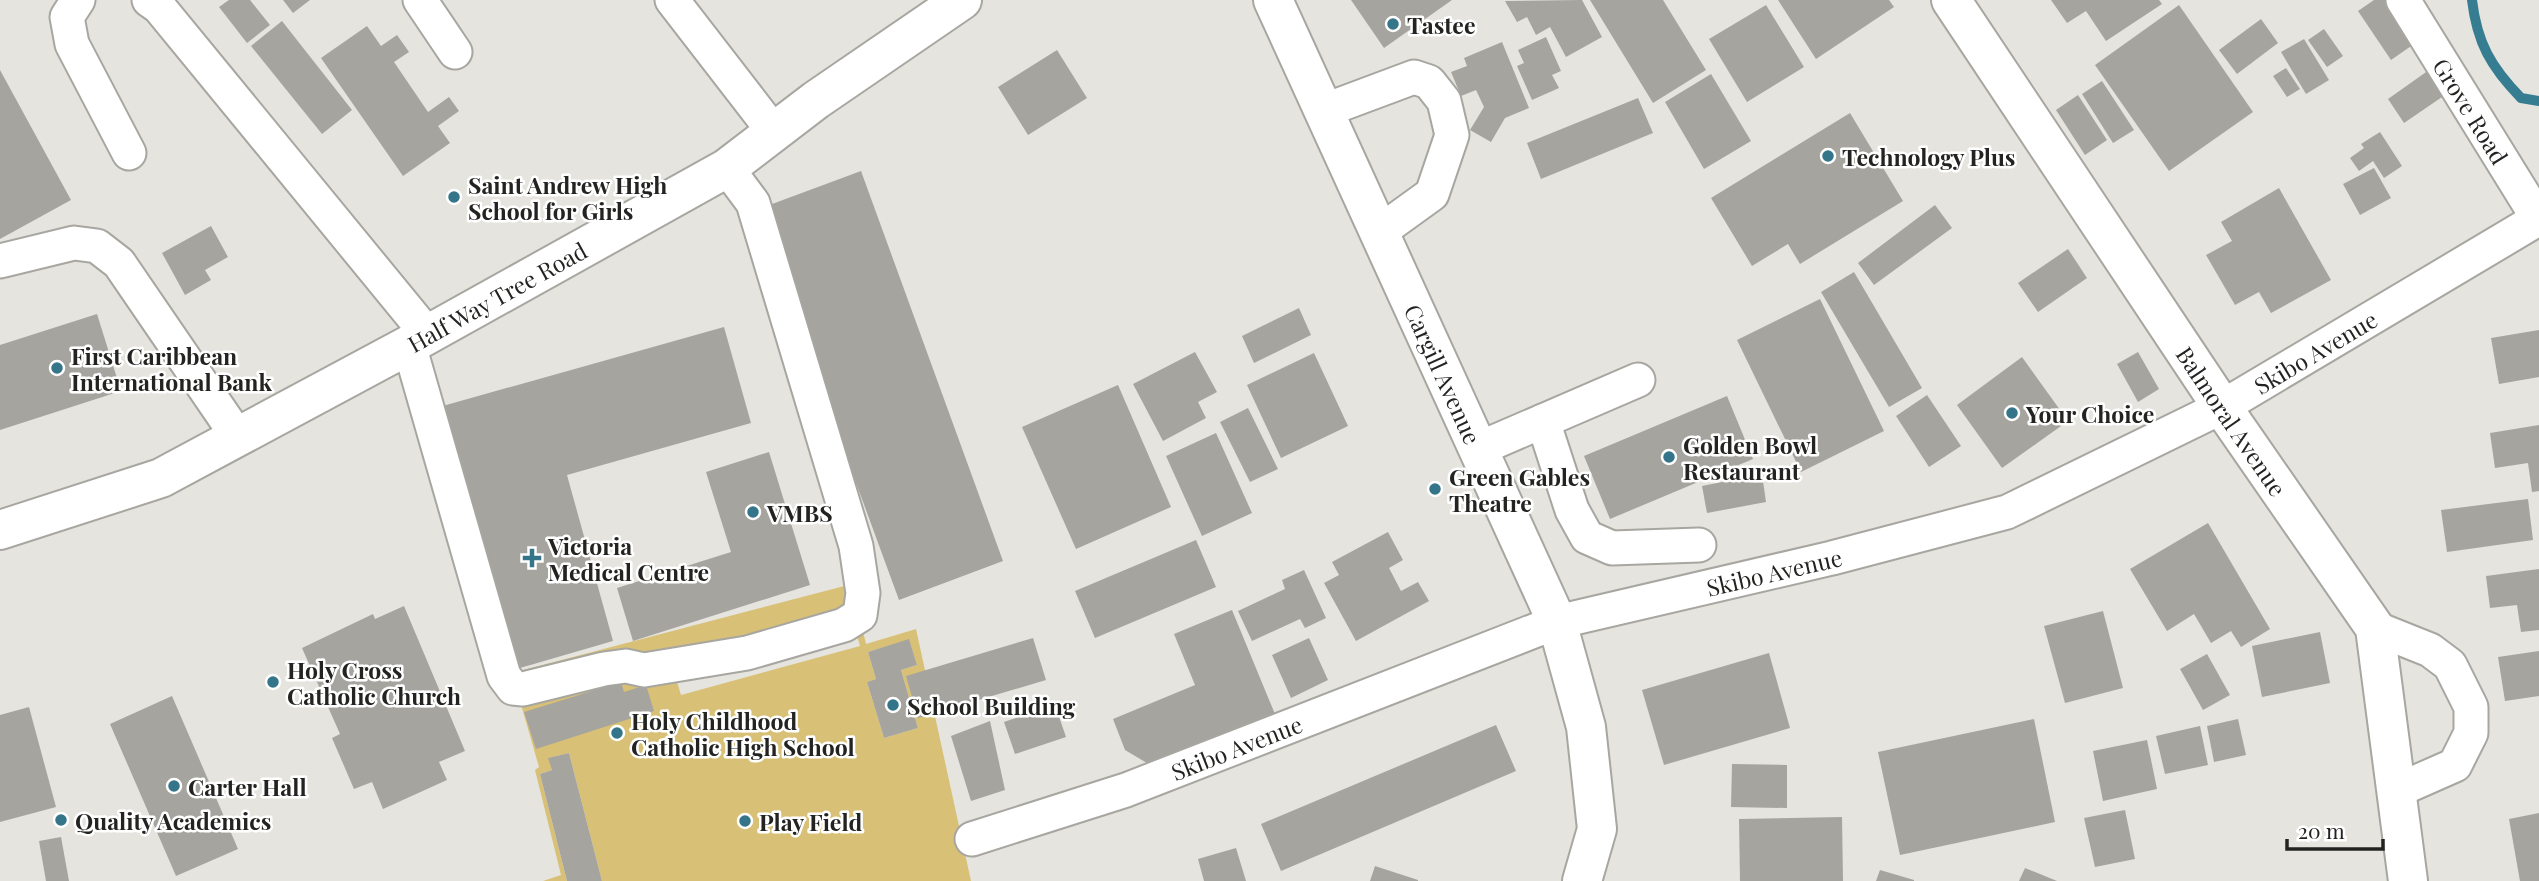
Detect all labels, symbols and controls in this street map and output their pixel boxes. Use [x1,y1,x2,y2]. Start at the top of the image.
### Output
place label: Tastee [1407,9,1476,40]
marker: Tastee [1385,16,1401,32]
street label: Grove Road [2427,52,2516,169]
place label: Technology Plus [1842,141,2015,172]
marker: Technology Plus [1820,148,1836,164]
place label: Saint Andrew High School for Girls [468,169,667,226]
marker: Saint Andrew High School for Girls [446,189,462,205]
street label: Half Way Tree Road [402,234,592,358]
street label: Cargill Avenue [1398,299,1489,449]
street label: Skibo Avenue [2248,303,2382,400]
place label: First Caribbean International Bank [71,340,272,397]
street label: Balmoral Avenue [2170,340,2294,502]
marker: First Caribbean International Bank [49,360,65,376]
place label: Your Choice [2025,398,2154,429]
marker: Your Choice [2004,405,2020,421]
place label: Golden Bowl Restaurant [1683,429,1817,486]
marker: Golden Bowl Restaurant [1661,449,1677,465]
place label: Green Gables Theatre [1449,461,1590,518]
marker: Green Gables Theatre [1427,481,1443,497]
place label: VMBS [766,497,833,528]
marker: VMBS [745,504,761,520]
place label: Victoria Medical Centre [547,530,709,587]
street label: Skibo Avenue [1703,541,1845,602]
marker: Victoria Medical Centre [522,548,542,568]
place label: Holy Cross Catholic Church [287,654,461,711]
marker: Holy Cross Catholic Church [265,674,281,690]
place label: School Building [907,690,1076,721]
marker: School Building [885,697,901,713]
place label: Holy Childhood Catholic High School [631,705,855,762]
street label: Skibo Avenue [1166,707,1306,787]
marker: Holy Childhood Catholic High School [609,725,625,741]
place label: Carter Hall [188,771,307,802]
marker: Carter Hall [166,778,182,794]
place label: Quality Academics [75,805,271,836]
place label: Play Field [759,806,862,837]
scale bar [2287,808,2383,852]
marker: Quality Academics [53,812,69,828]
marker: Play Field [737,813,753,829]
text: 20 m [2298,816,2345,844]

